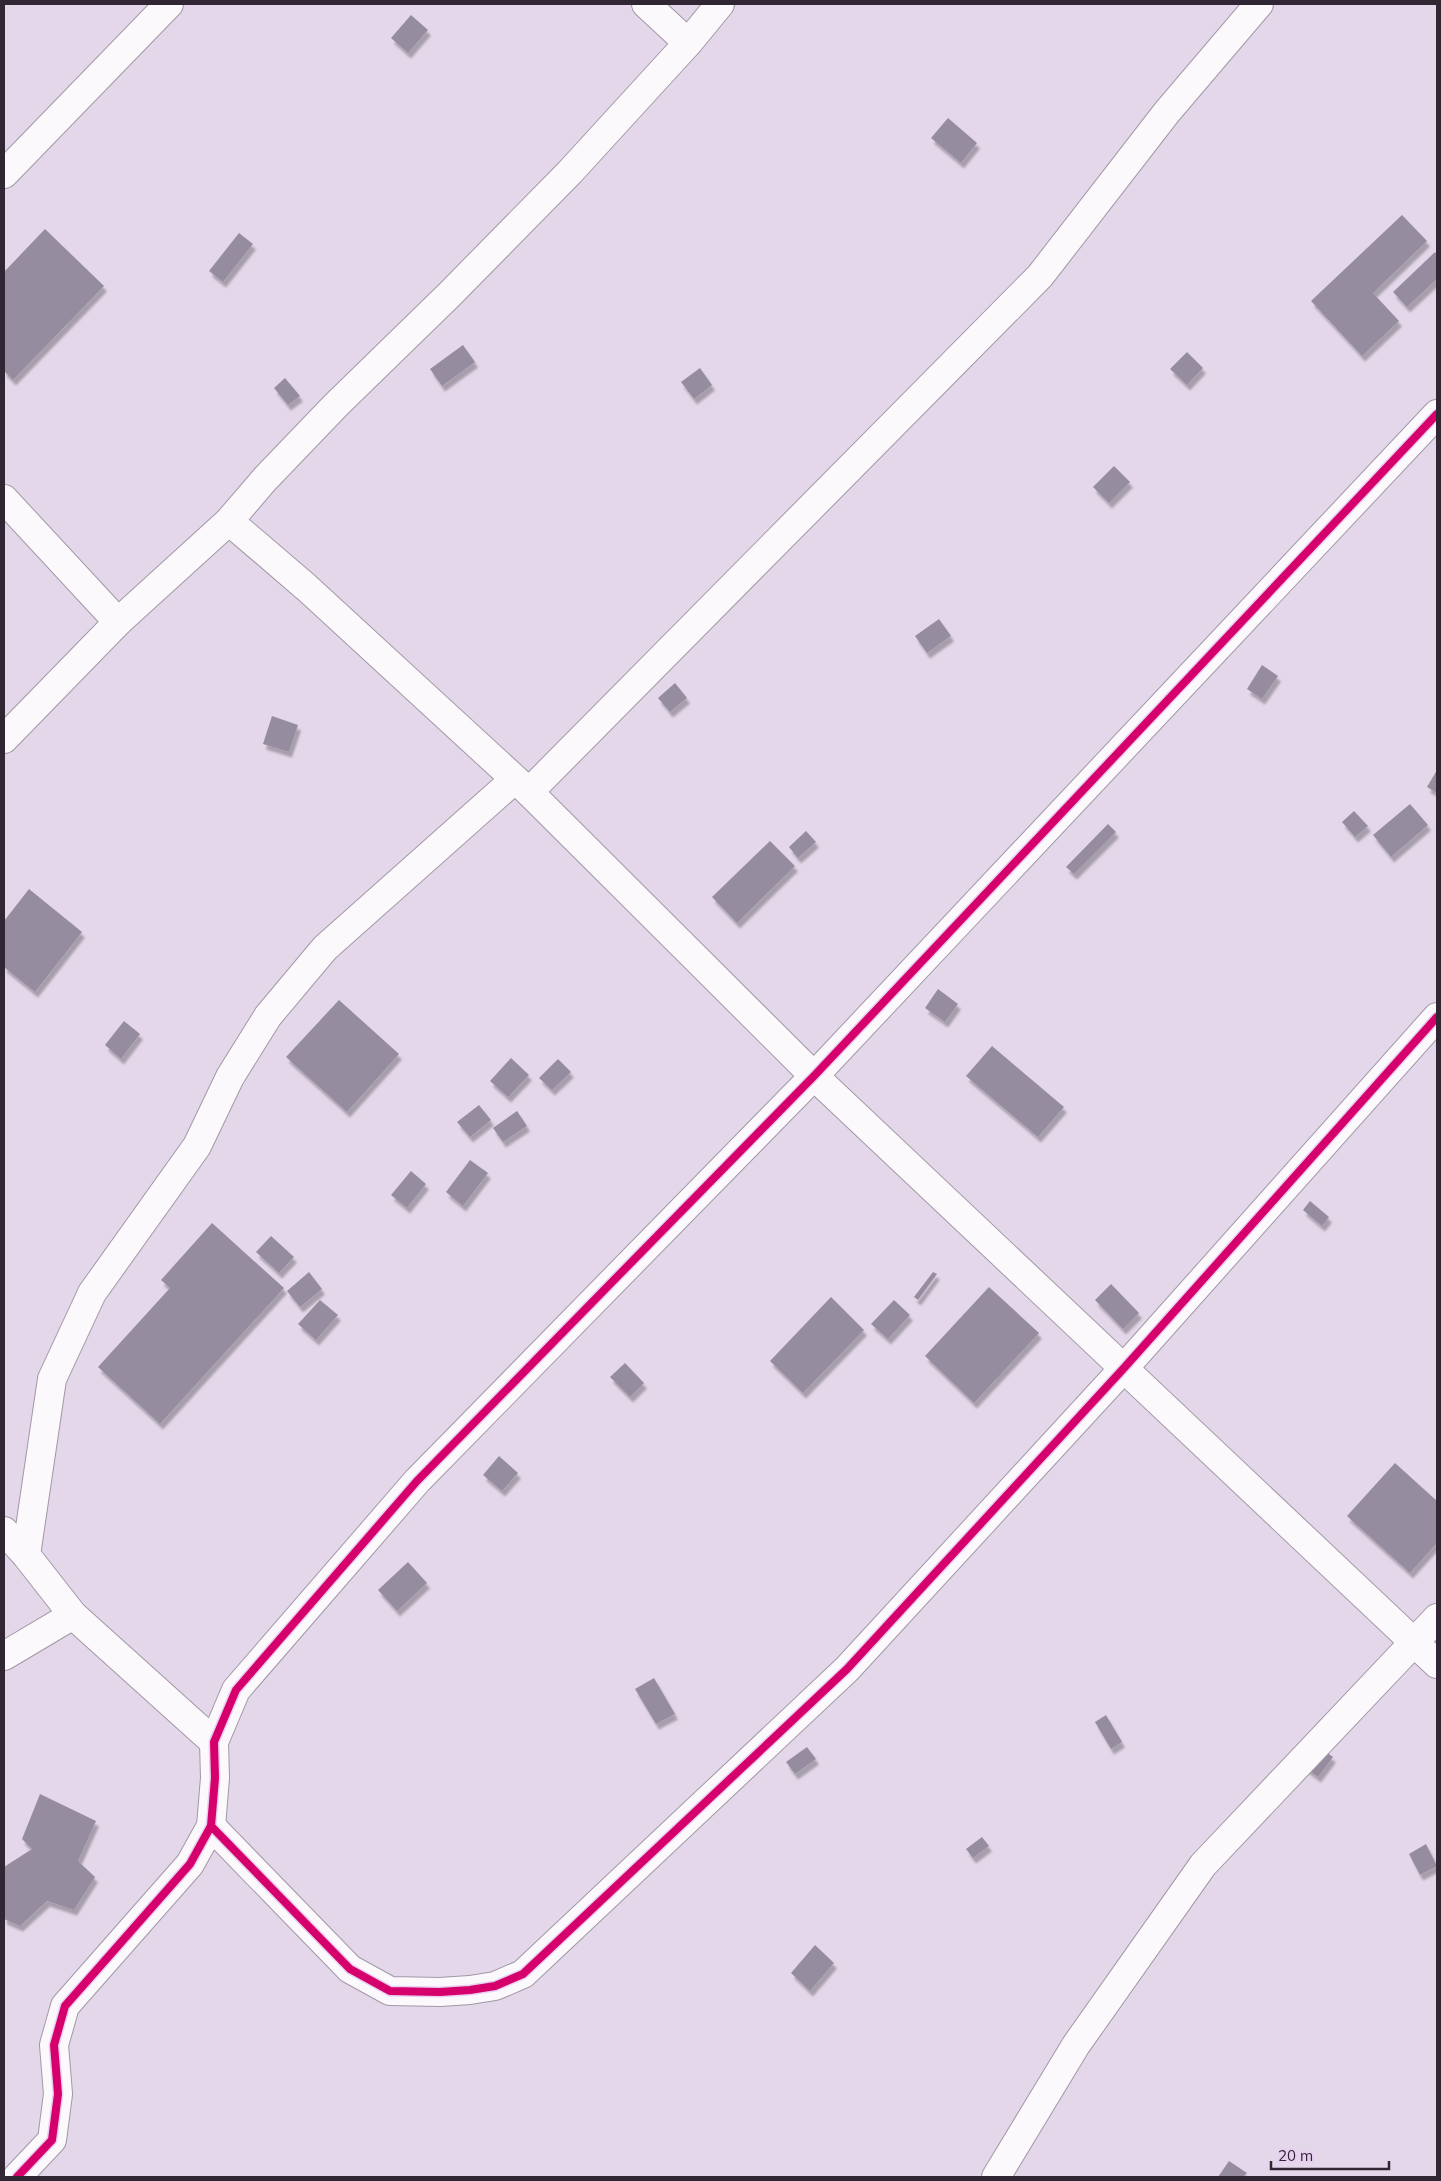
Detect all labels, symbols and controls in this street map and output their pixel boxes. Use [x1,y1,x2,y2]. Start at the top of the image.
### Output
scale bar [1271,2138,1388,2170]
text: 20 m [1278,2146,1313,2165]

